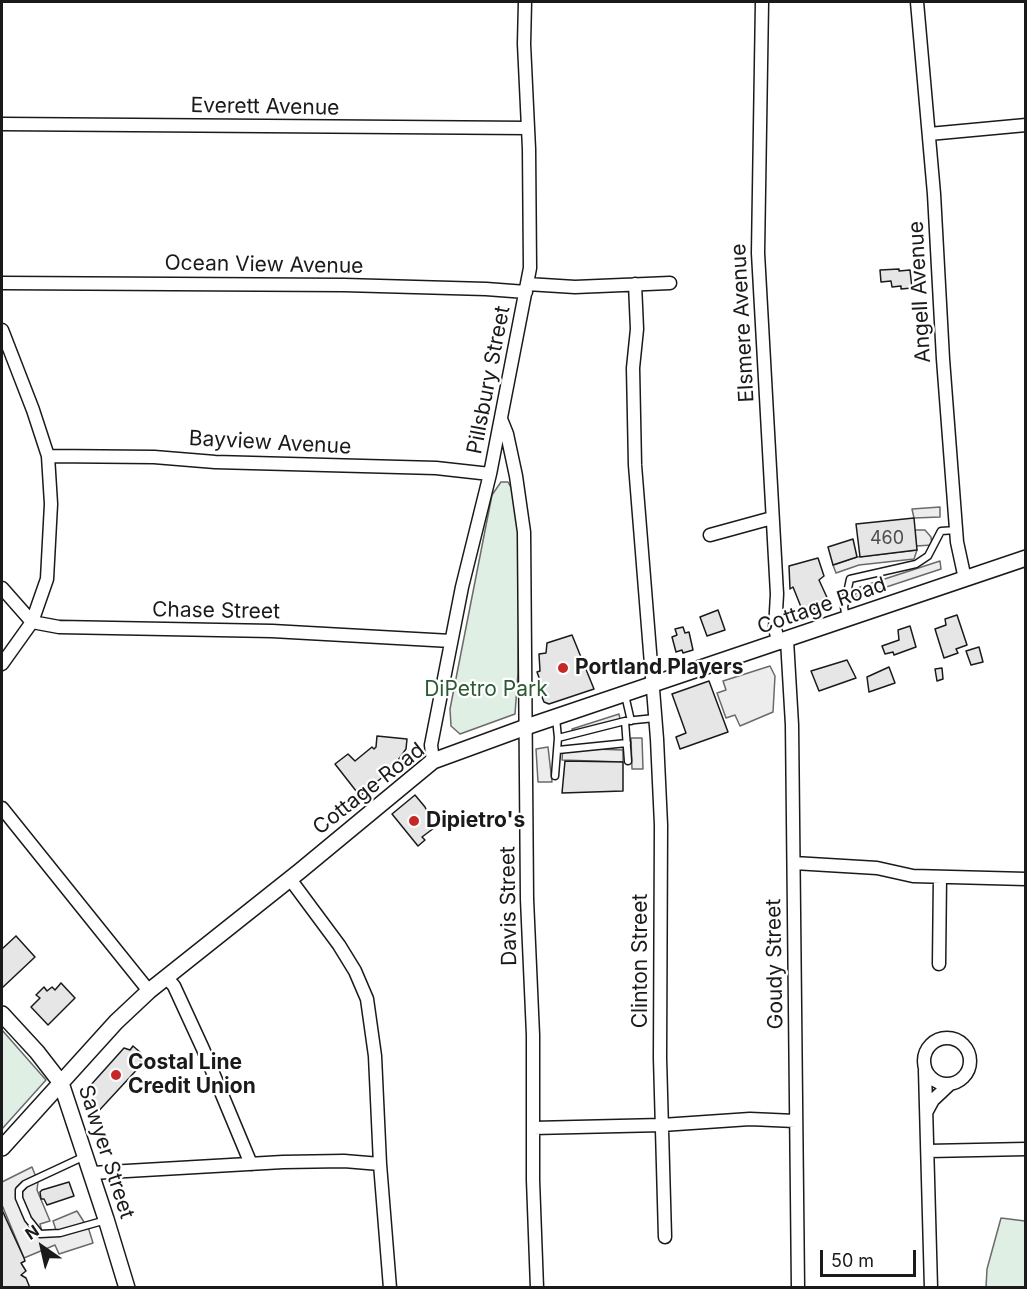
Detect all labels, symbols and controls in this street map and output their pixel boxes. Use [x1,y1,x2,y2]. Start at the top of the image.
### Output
street label: Everett Avenue [190,93,340,121]
street label: Angell Avenue [904,221,936,363]
street label: Elsmere Avenue [726,243,760,403]
street label: Ocean View Avenue [164,251,364,279]
street label: Pillsbury Street [462,304,516,456]
street label: Bayview Avenue [188,426,352,460]
house number: 460 [870,528,904,550]
street label: Cottage Road [754,572,890,640]
street label: Chase Street [152,597,280,625]
place label: Portland Players [575,655,743,681]
marker: Portland Players [556,661,570,675]
park label: DiPetro Park [424,677,548,703]
street label: Cottage Road [308,738,430,840]
place label: Dipietro's [426,808,525,834]
marker: Dipietro's [407,814,421,828]
street label: Davis Street [495,846,523,966]
street label: Clinton Street [628,894,654,1028]
street label: Goudy Street [761,898,789,1030]
place label: Costal Line Credit Union [128,1050,256,1100]
marker: Costal Line Credit Union [109,1068,123,1082]
street label: Sawyer Street [73,1082,139,1222]
north arrow [12,1217,72,1277]
text: N [21,1220,43,1244]
scale bar [823,1238,919,1276]
text: 50 m [831,1250,874,1271]

